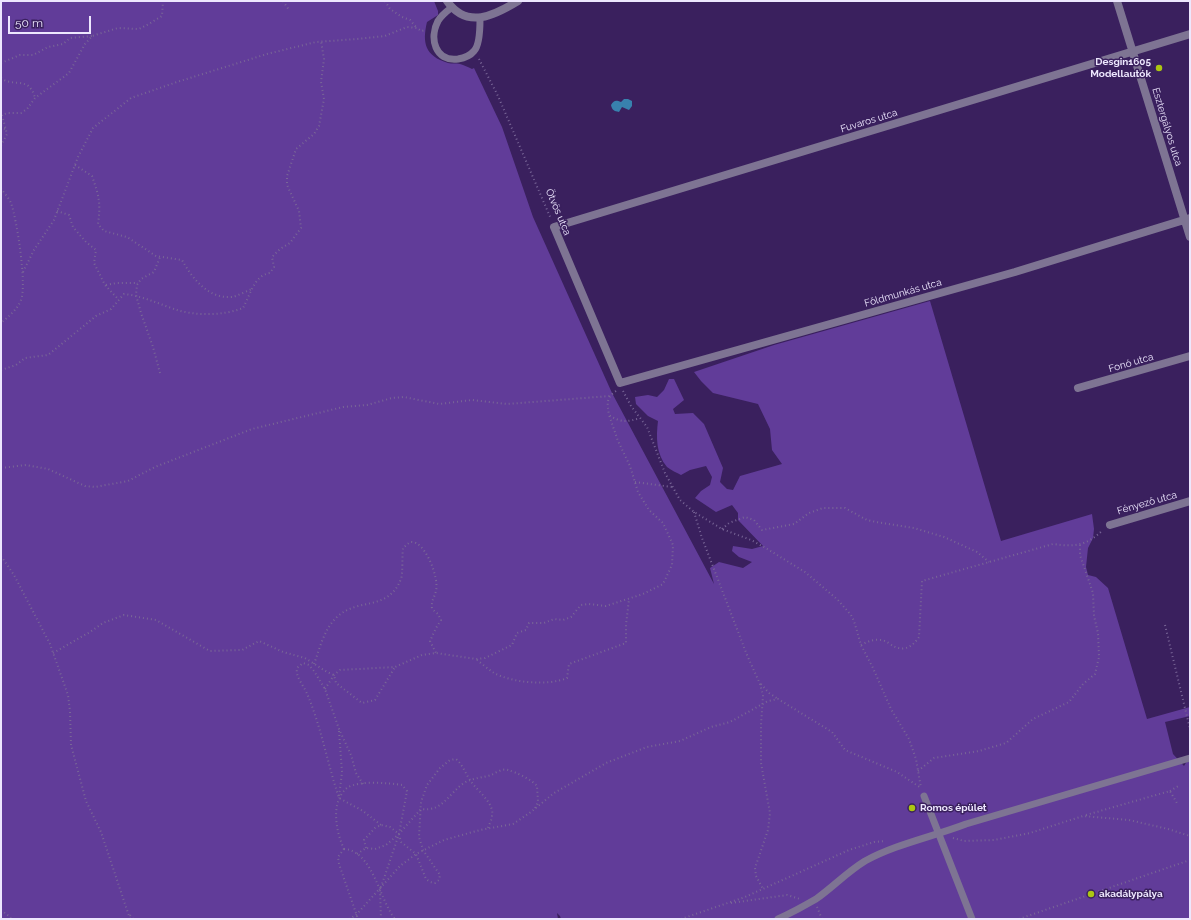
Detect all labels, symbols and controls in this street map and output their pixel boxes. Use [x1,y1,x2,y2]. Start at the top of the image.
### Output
scale bar [10,8,93,34]
text: 50 m [15,16,43,30]
place label: Desgin1605 Modellautók [1090,56,1151,80]
marker: Desgin1605 Modellautók [1154,63,1164,73]
street label: Esztergályos utca [1149,86,1185,168]
street label: Fuvaros utca [839,107,899,135]
street label: Ötvös utca [543,187,573,237]
street label: Földmunkás utca [863,276,943,310]
street label: Fonó utca [1107,351,1155,375]
street label: Fényező utca [1116,489,1178,517]
place label: Romos épület [920,802,987,814]
marker: Romos épület [907,803,917,813]
place label: akadálypálya [1099,888,1163,900]
marker: akadálypálya [1086,889,1096,899]

